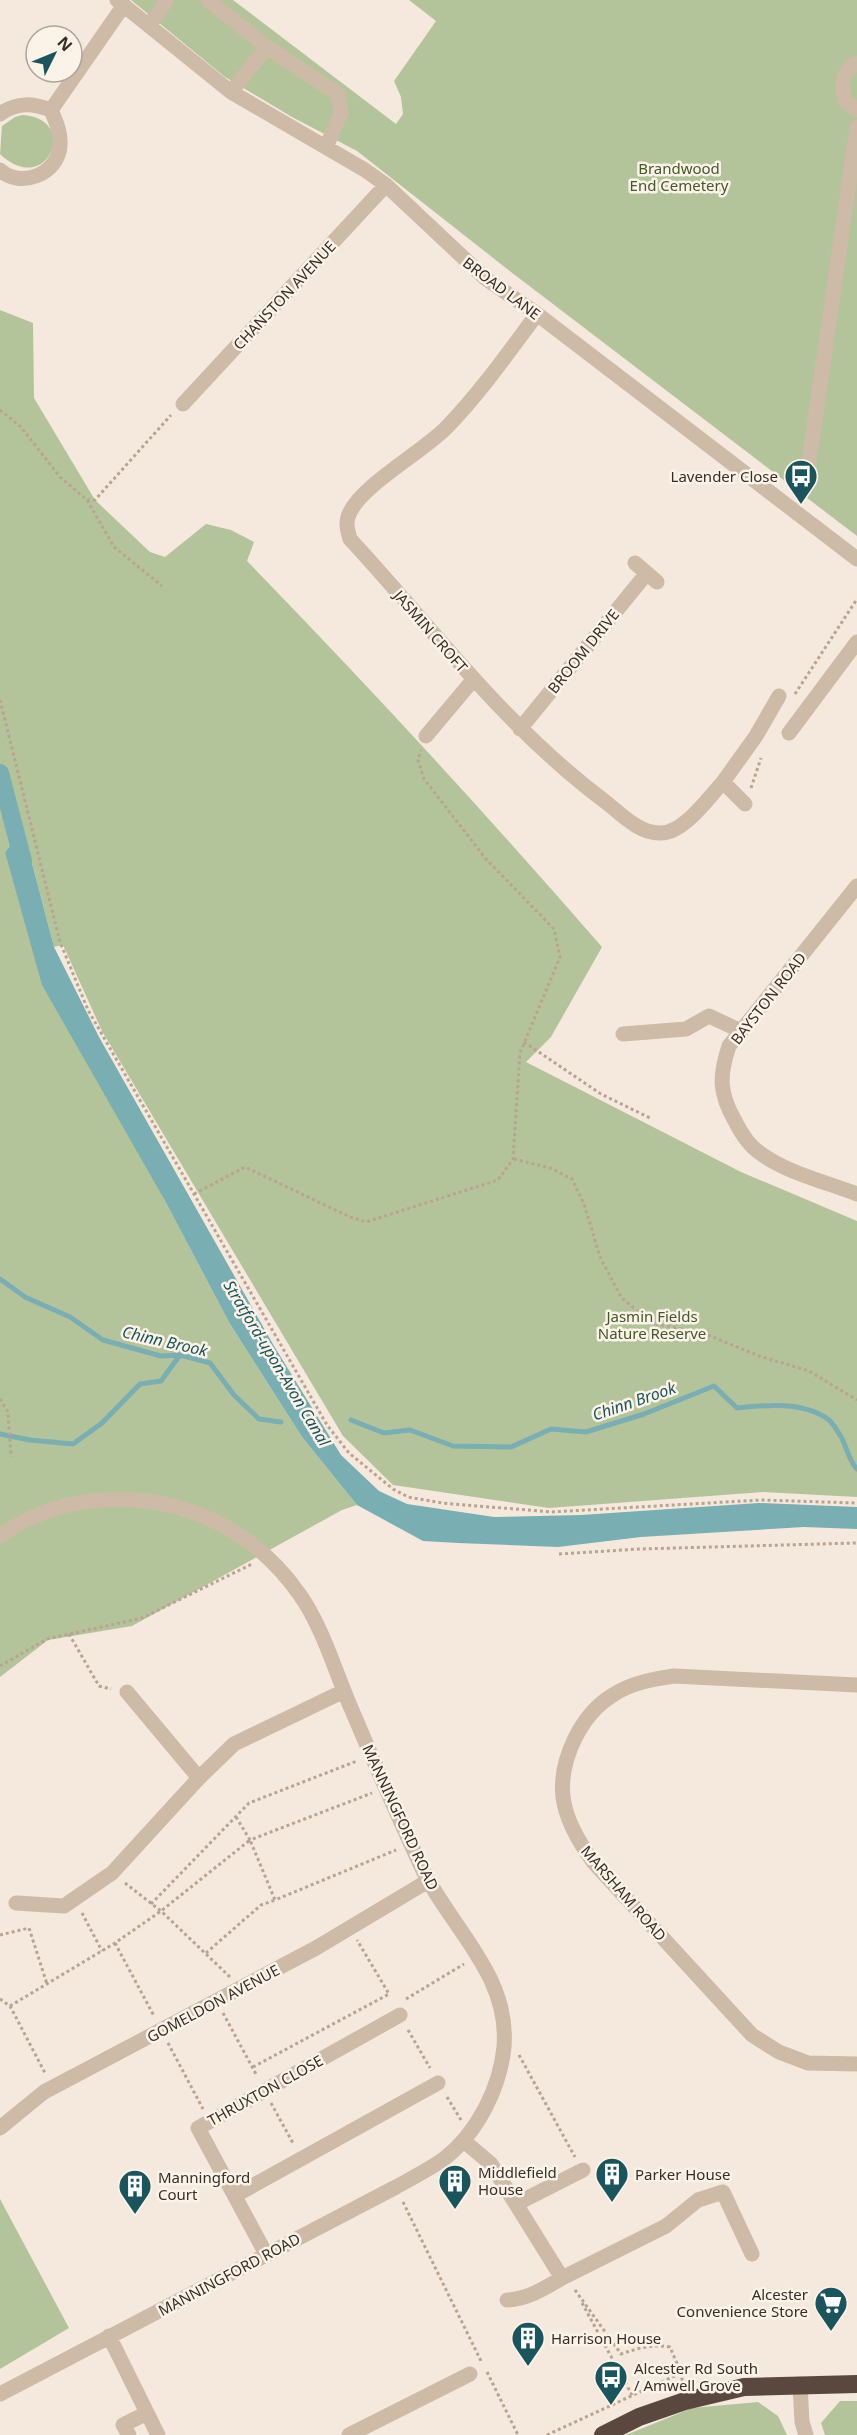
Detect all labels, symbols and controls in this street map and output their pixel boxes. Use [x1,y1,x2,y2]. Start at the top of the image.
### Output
north arrow [24,24,84,84]
text: N [52,32,77,56]
park label: Brandwood End Cemetery [630,158,729,195]
street label: CHANSTON AVENUE [228,236,340,354]
street label: BROAD LANE [459,252,545,324]
bus stop icon: Lavender Close [783,458,819,505]
place label: Lavender Close [671,466,778,486]
street label: JASMIN CROFT [388,584,473,677]
street label: BROOM DRIVE [543,605,623,697]
street label: BAYSTON ROAD [726,948,810,1048]
water label: Stratford-upon-Avon Canal [219,1276,336,1451]
park label: Jasmin Fields Nature Reserve [598,1306,706,1343]
water label: Chinn Brook [120,1320,211,1362]
water label: Chinn Brook [589,1376,680,1426]
street label: MANNINGFORD ROAD [358,1741,444,1893]
street label: MARSHAM ROAD [577,1841,671,1945]
street label: GOMELDON AVENUE [143,1960,283,2046]
street label: THRUXTON CLOSE [204,2050,326,2130]
building icon: Parker House [594,2156,630,2203]
place label: Middlefield House [478,2162,557,2199]
building icon: Middlefield House [437,2163,473,2210]
place label: Parker House [635,2164,730,2184]
place label: Manningford Court [158,2167,250,2204]
building icon: Manningford Court [117,2168,153,2215]
street label: MANNINGFORD ROAD [154,2228,304,2320]
place label: Alcester Convenience Store [677,2284,808,2321]
supermarket icon: Alcester Convenience Store [813,2285,849,2332]
building icon: Harrison House [510,2320,546,2367]
place label: Harrison House [551,2328,661,2348]
place label: Alcester Rd South / Amwell Grove [634,2358,758,2395]
bus stop icon: Alcester Rd South / Amwell Grove [593,2359,629,2406]

